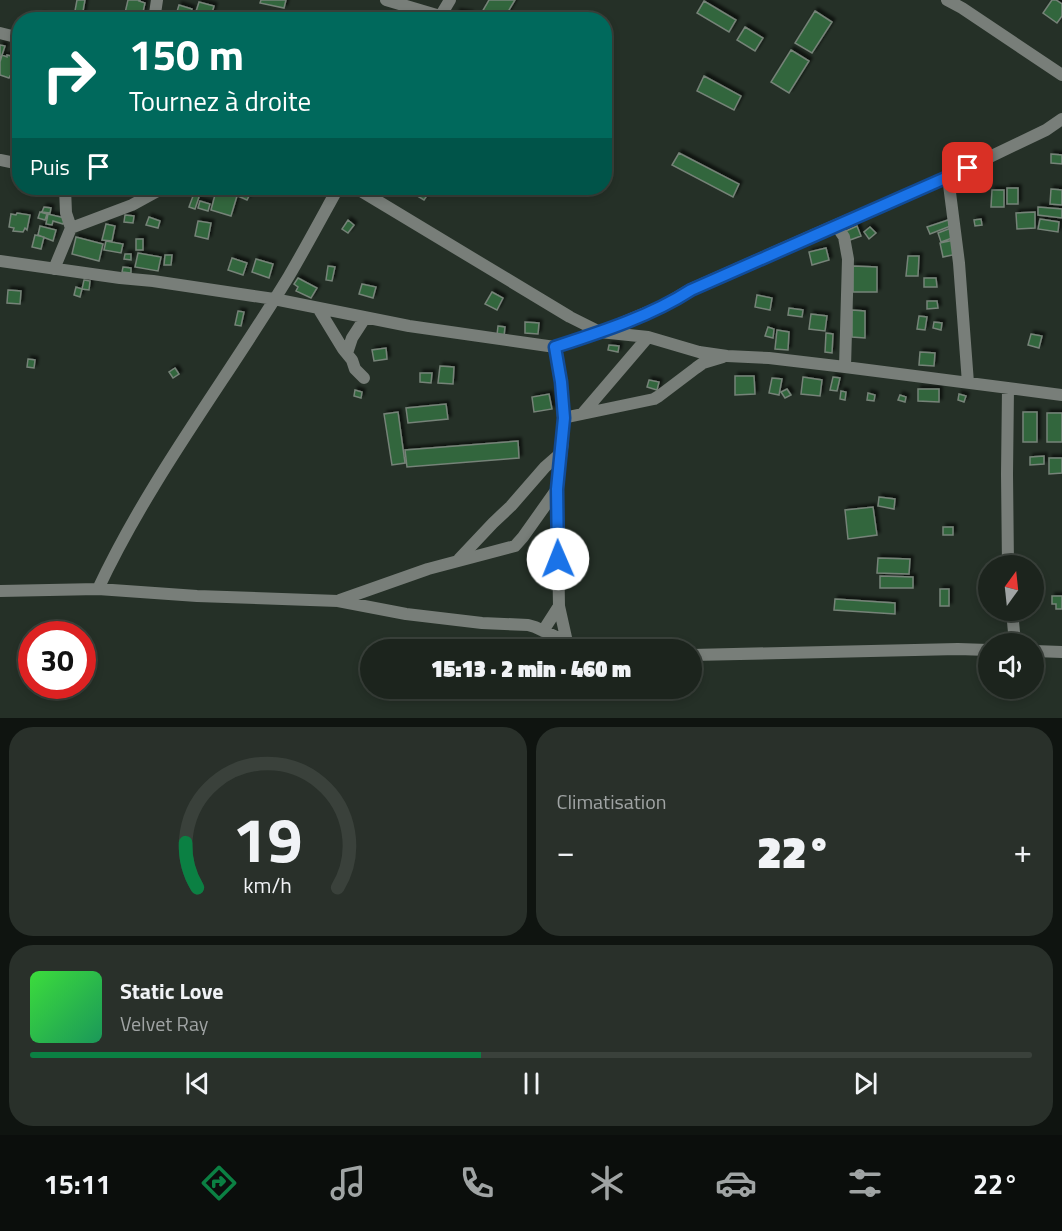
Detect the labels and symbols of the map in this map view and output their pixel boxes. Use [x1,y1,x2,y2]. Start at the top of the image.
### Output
pin [942,142,993,193]
position arrow [526,527,590,591]
north arrow [978,555,1044,621]
speed limit sign: 30 [18,621,96,699]

